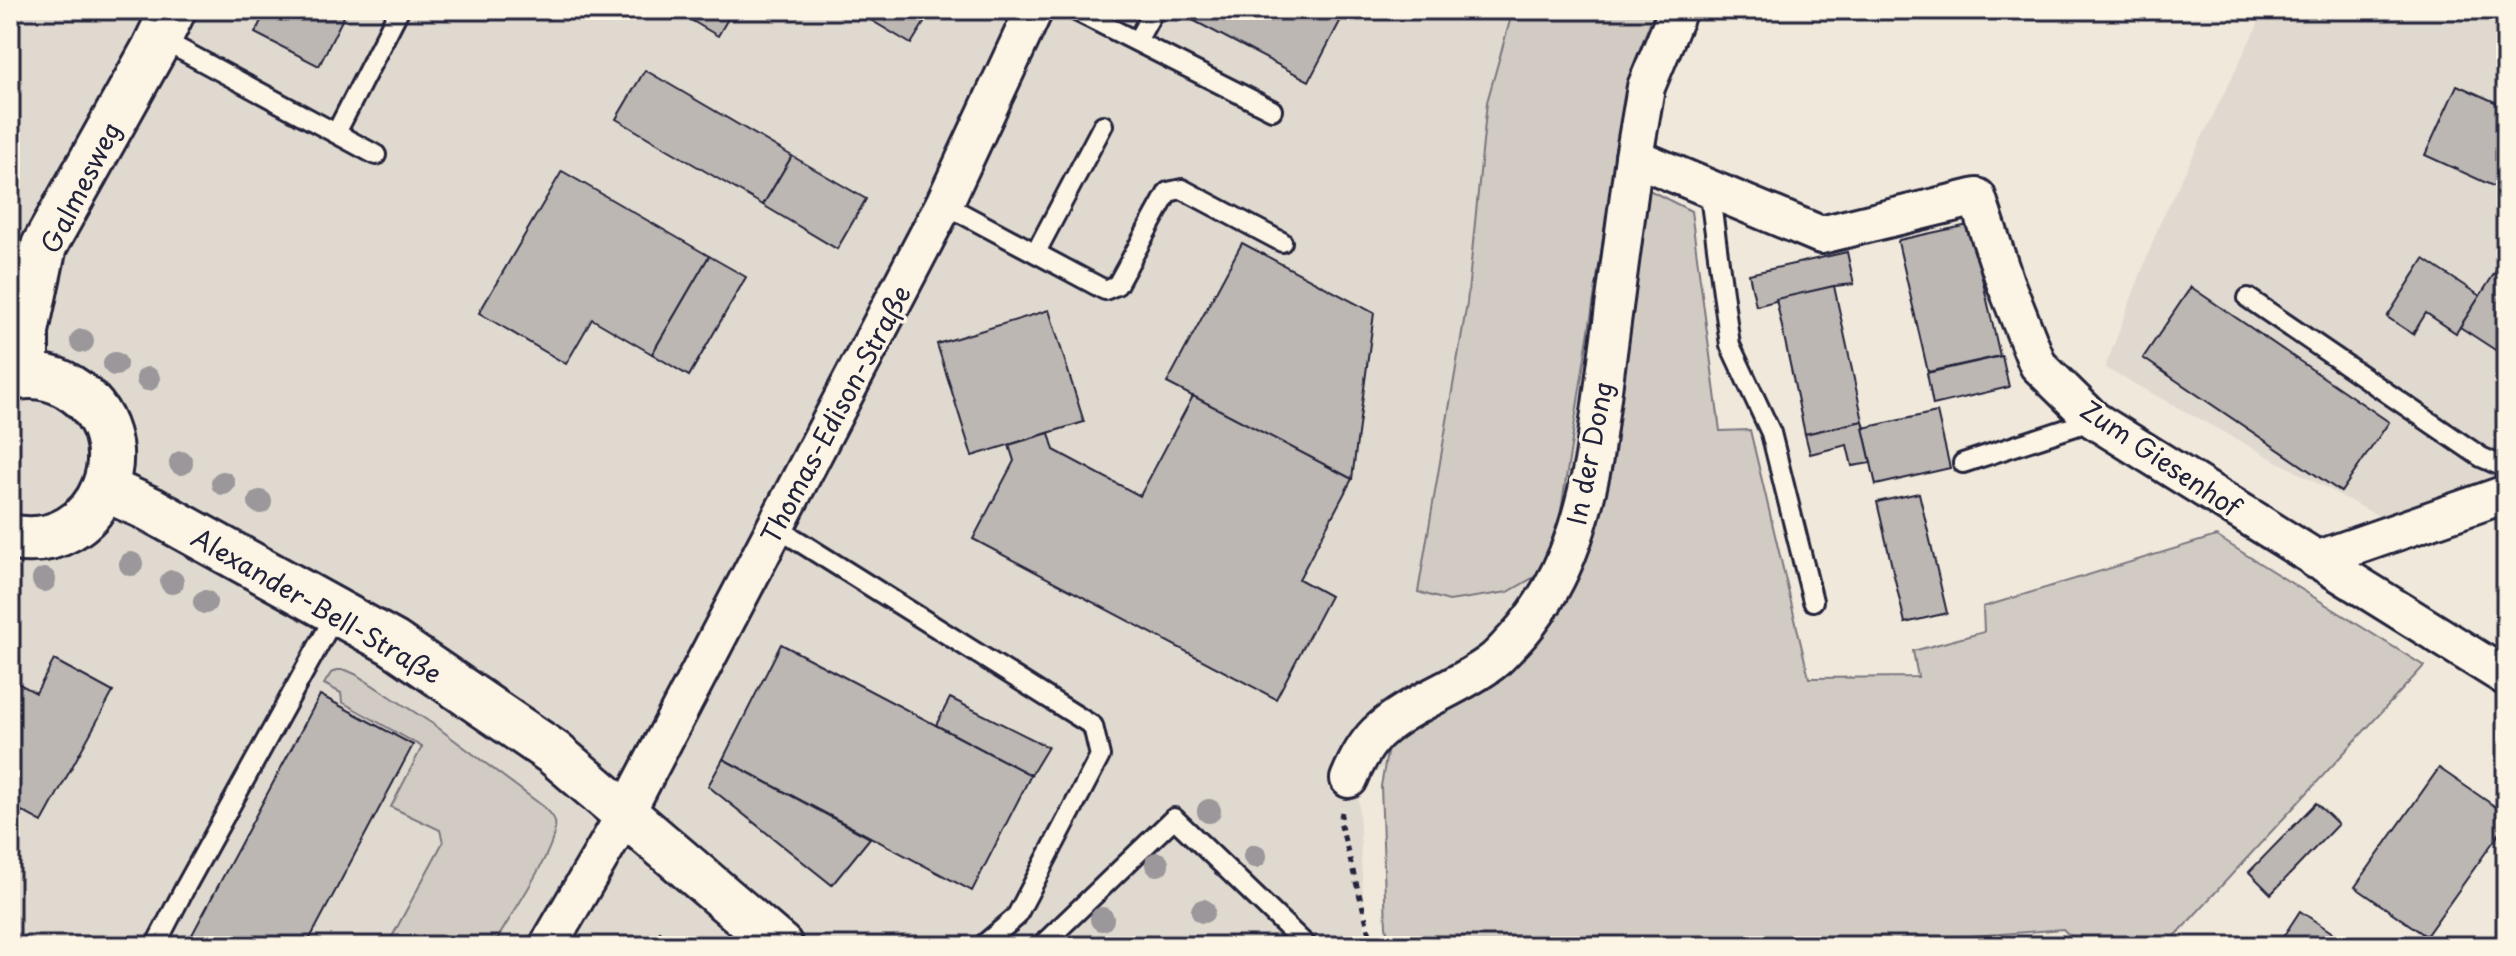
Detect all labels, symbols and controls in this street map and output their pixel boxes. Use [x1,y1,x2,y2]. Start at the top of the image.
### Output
street label: Galmesweg [30,114,130,260]
street label: Thomas-Edison-Straße [750,278,920,550]
street label: In der Dong [1556,378,1622,528]
street label: Zum Giesenhof [2073,390,2250,527]
street label: Alexander-Bell-Straße [185,517,449,693]

